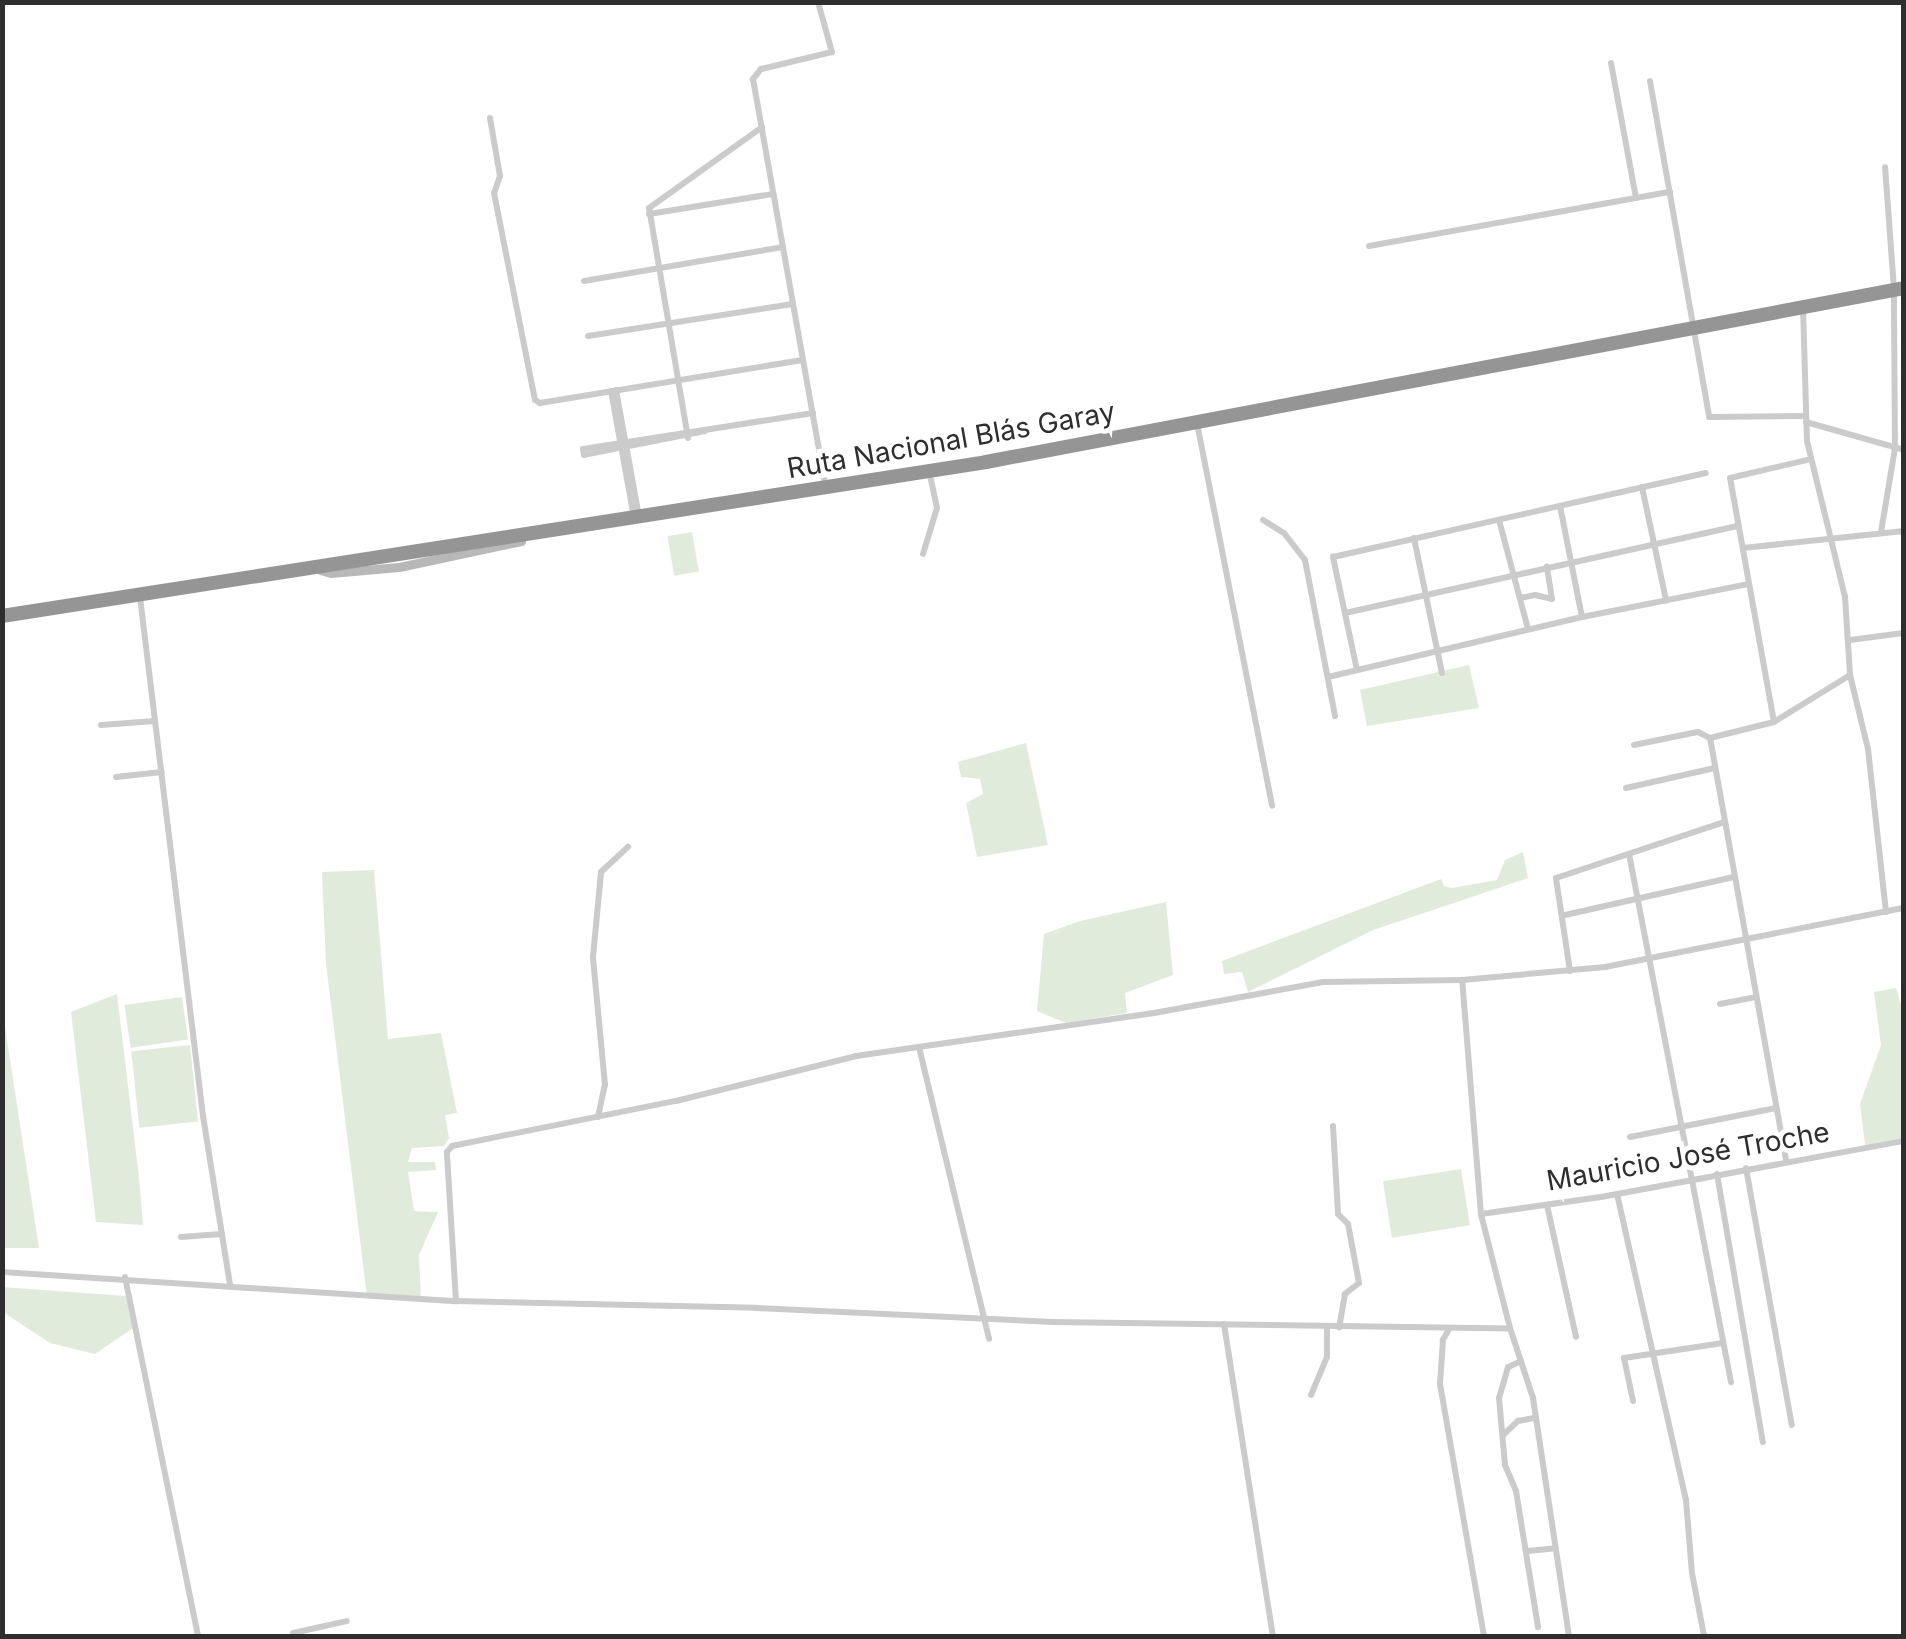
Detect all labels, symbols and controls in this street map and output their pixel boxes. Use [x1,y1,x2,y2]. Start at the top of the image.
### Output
street label: Ruta Nacional Blás Garay [784,395,1118,485]
street label: Mauricio José Troche [1544,1115,1832,1197]

